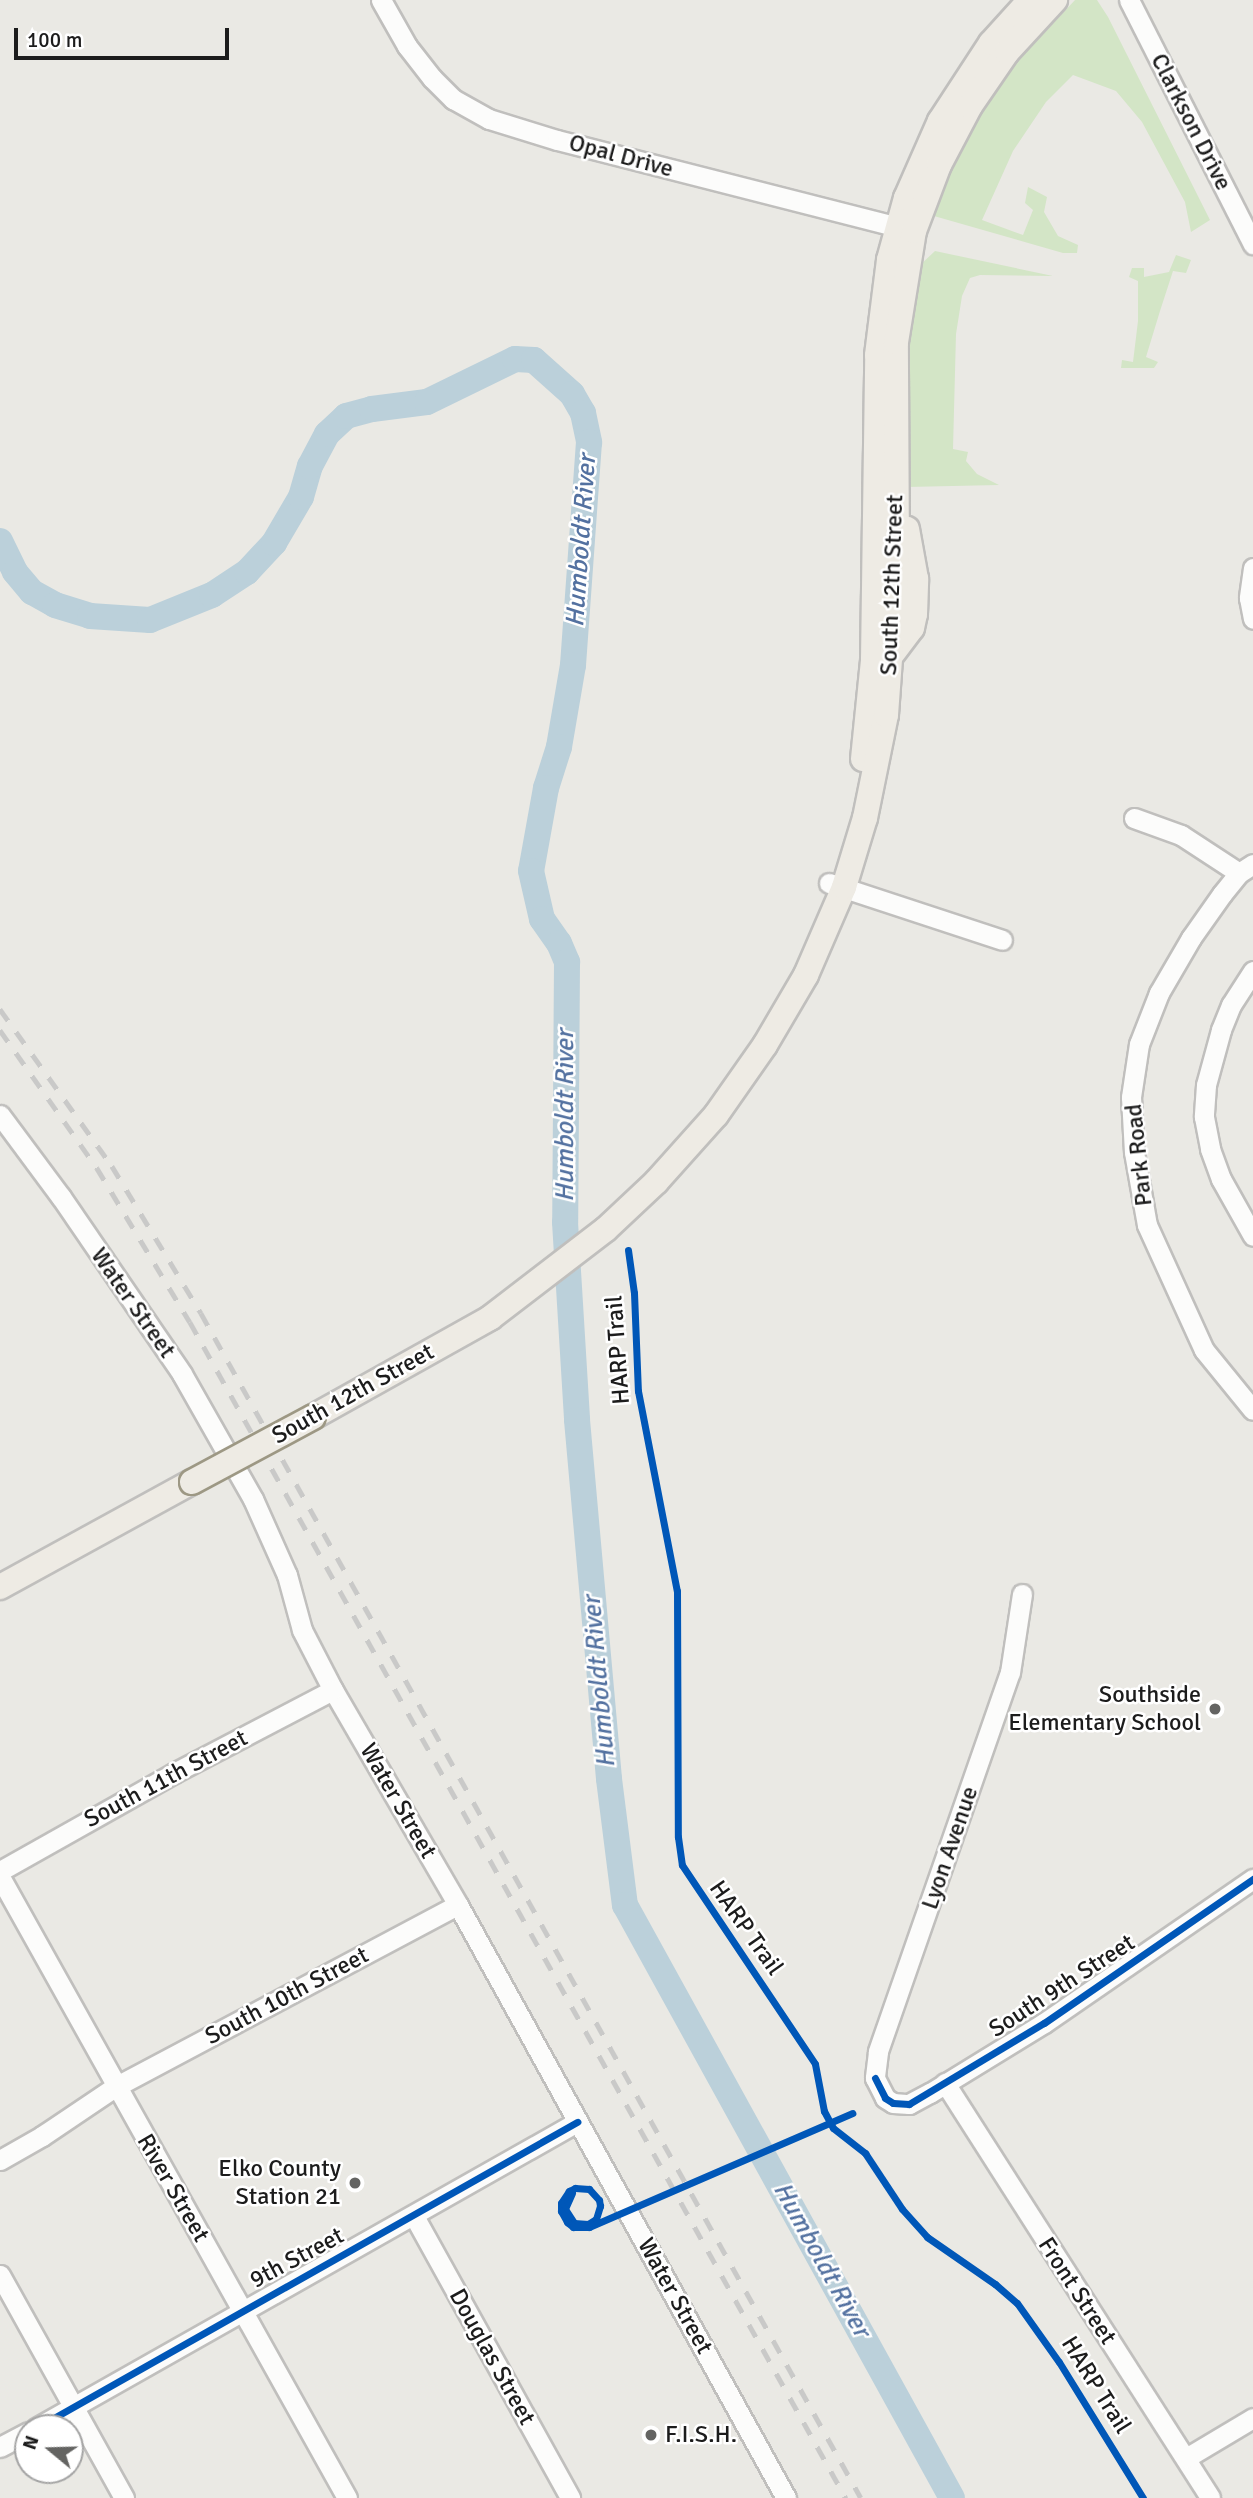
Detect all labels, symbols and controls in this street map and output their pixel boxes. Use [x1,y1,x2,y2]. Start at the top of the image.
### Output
scale bar [18,14,233,58]
text: 100 m [27,27,82,53]
street label: Clarkson Drive [1144,49,1238,195]
street label: Opal Drive [566,128,676,184]
water label: Humboldt River [560,454,604,628]
street label: South 12th Street [874,494,910,676]
water label: Humboldt River [550,1030,582,1202]
street label: Park Road [1119,1102,1159,1208]
street label: Water Street [84,1242,182,1364]
street label: HARP Trail [600,1295,636,1405]
street label: South 12th Street [267,1338,439,1450]
water label: Humboldt River [577,1595,623,1769]
place label: Southside Elementary School [1008,1681,1201,1737]
marker: Southside Elementary School [1207,1701,1223,1717]
street label: South 11th Street [79,1724,253,1834]
street label: Water Street [353,1738,443,1864]
street label: Lyon Avenue [916,1783,984,1913]
street label: HARP Trail [703,1875,789,1981]
street label: South 9th Street [984,1928,1140,2044]
street label: South 10th Street [200,1941,374,2051]
street label: River Street [131,2129,215,2247]
place label: Elko County Station 21 [218,2155,341,2211]
marker: Elko County Station 21 [347,2175,363,2191]
water label: Humboldt River [766,2177,876,2343]
street label: 9th Street [245,2221,349,2295]
street label: Front Street [1032,2232,1122,2350]
street label: Water Street [631,2233,719,2359]
street label: Douglas Street [443,2284,541,2430]
street label: HARP Trail [1055,2331,1137,2439]
north arrow [14,2414,84,2484]
place label: F.I.S.H. [665,2421,737,2449]
marker: F.I.S.H. [643,2427,659,2443]
text: N [18,2433,45,2453]

